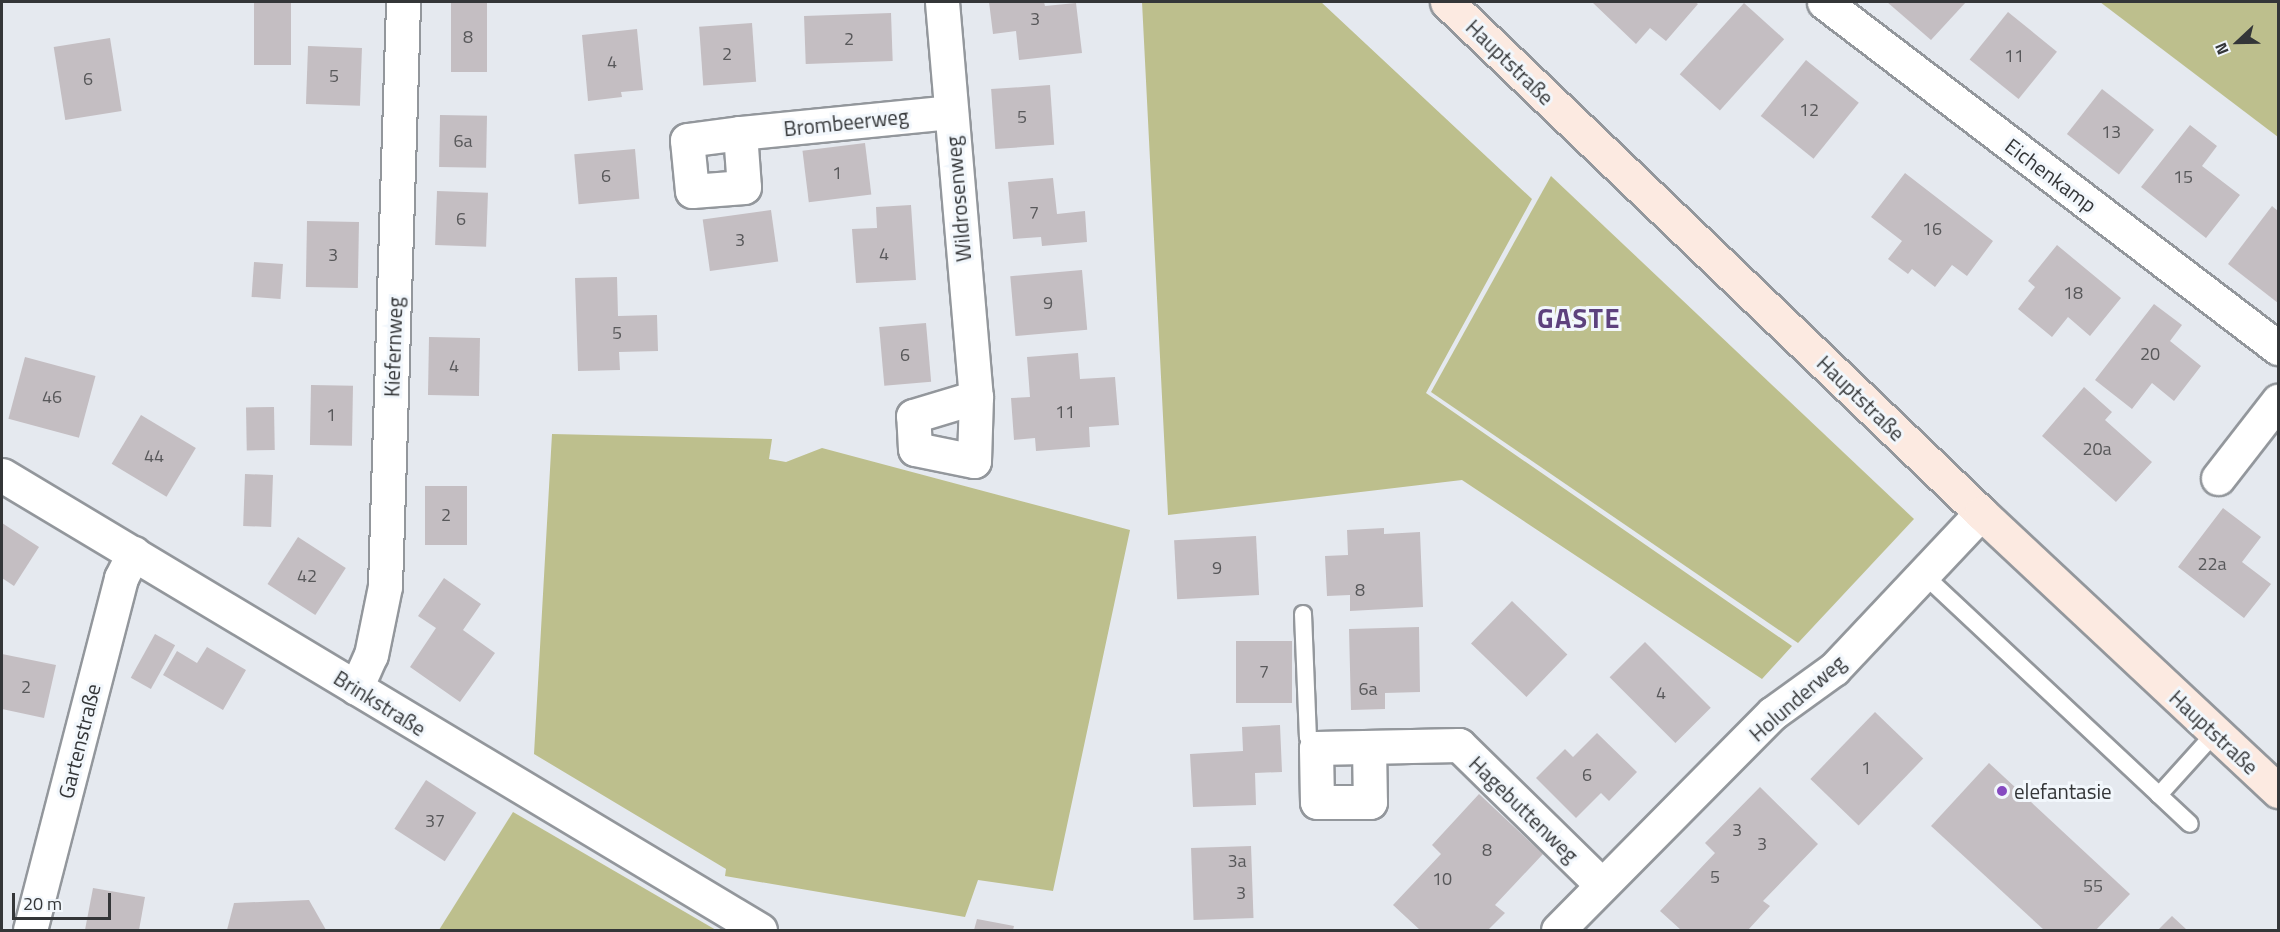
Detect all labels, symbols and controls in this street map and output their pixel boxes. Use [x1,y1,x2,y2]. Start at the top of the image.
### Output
house number: 3 [1030,8,1040,30]
north arrow [2208,12,2268,72]
street label: Hauptstraße [1461,14,1559,110]
house number: 8 [463,26,473,48]
house number: 2 [844,28,854,50]
text: N [2208,39,2235,58]
house number: 2 [722,43,732,65]
house number: 11 [2004,45,2024,67]
house number: 4 [607,51,617,73]
house number: 5 [329,65,339,87]
house number: 6 [83,68,93,90]
house number: 12 [1799,99,1819,121]
street label: Brombeerweg [782,103,910,141]
house number: 5 [1017,106,1027,128]
house number: 13 [2101,121,2121,143]
house number: 6a [453,130,473,152]
street label: Eichenkamp [2000,133,2102,217]
street label: Wildrosenweg [940,135,976,263]
house number: 1 [832,162,842,184]
house number: 6 [601,165,611,187]
house number: 15 [2173,166,2193,188]
house number: 7 [1029,202,1039,224]
house number: 6 [456,208,466,230]
house number: 16 [1922,218,1942,240]
house number: 3 [735,229,745,251]
house number: 4 [879,243,889,265]
house number: 3 [328,244,338,266]
house number: 18 [2063,282,2083,304]
house number: 9 [1043,292,1053,314]
street label: Kiefernweg [379,296,407,398]
district label: GASTE [1537,302,1621,334]
house number: 5 [612,322,622,344]
house number: 20 [2140,343,2160,365]
house number: 6 [900,344,910,366]
street label: Hauptstraße [1812,350,1910,446]
house number: 4 [449,355,459,377]
house number: 46 [42,386,62,408]
house number: 11 [1055,401,1075,423]
house number: 1 [326,404,336,426]
house number: 20a [2082,438,2112,460]
house number: 44 [144,445,164,467]
house number: 2 [441,504,451,526]
house number: 22a [2197,553,2227,575]
house number: 9 [1212,557,1222,579]
house number: 42 [297,565,317,587]
house number: 8 [1355,579,1365,601]
street label: Holunderweg [1744,650,1850,746]
house number: 7 [1259,661,1269,683]
street label: Brinkstraße [329,665,431,741]
house number: 2 [21,676,31,698]
house number: 6a [1358,678,1378,700]
street label: Gartenstraße [53,681,105,801]
house number: 4 [1656,682,1666,704]
street label: Hauptstraße [2165,685,2263,779]
street label: Hagebuttenweg [1464,751,1584,867]
house number: 1 [1861,757,1871,779]
house number: 6 [1582,764,1592,786]
place label: elefantasie [2014,778,2112,804]
marker: elefantasie [1995,784,2009,798]
house number: 37 [425,810,445,832]
house number: 3 [1732,819,1742,841]
house number: 3 [1757,833,1767,855]
house number: 8 [1482,839,1492,861]
house number: 3a [1227,850,1247,872]
house number: 5 [1710,866,1720,888]
house number: 10 [1432,868,1452,890]
house number: 55 [2083,875,2103,897]
scale bar [15,881,114,919]
house number: 3 [1236,882,1246,904]
text: 20 m [23,890,62,917]

